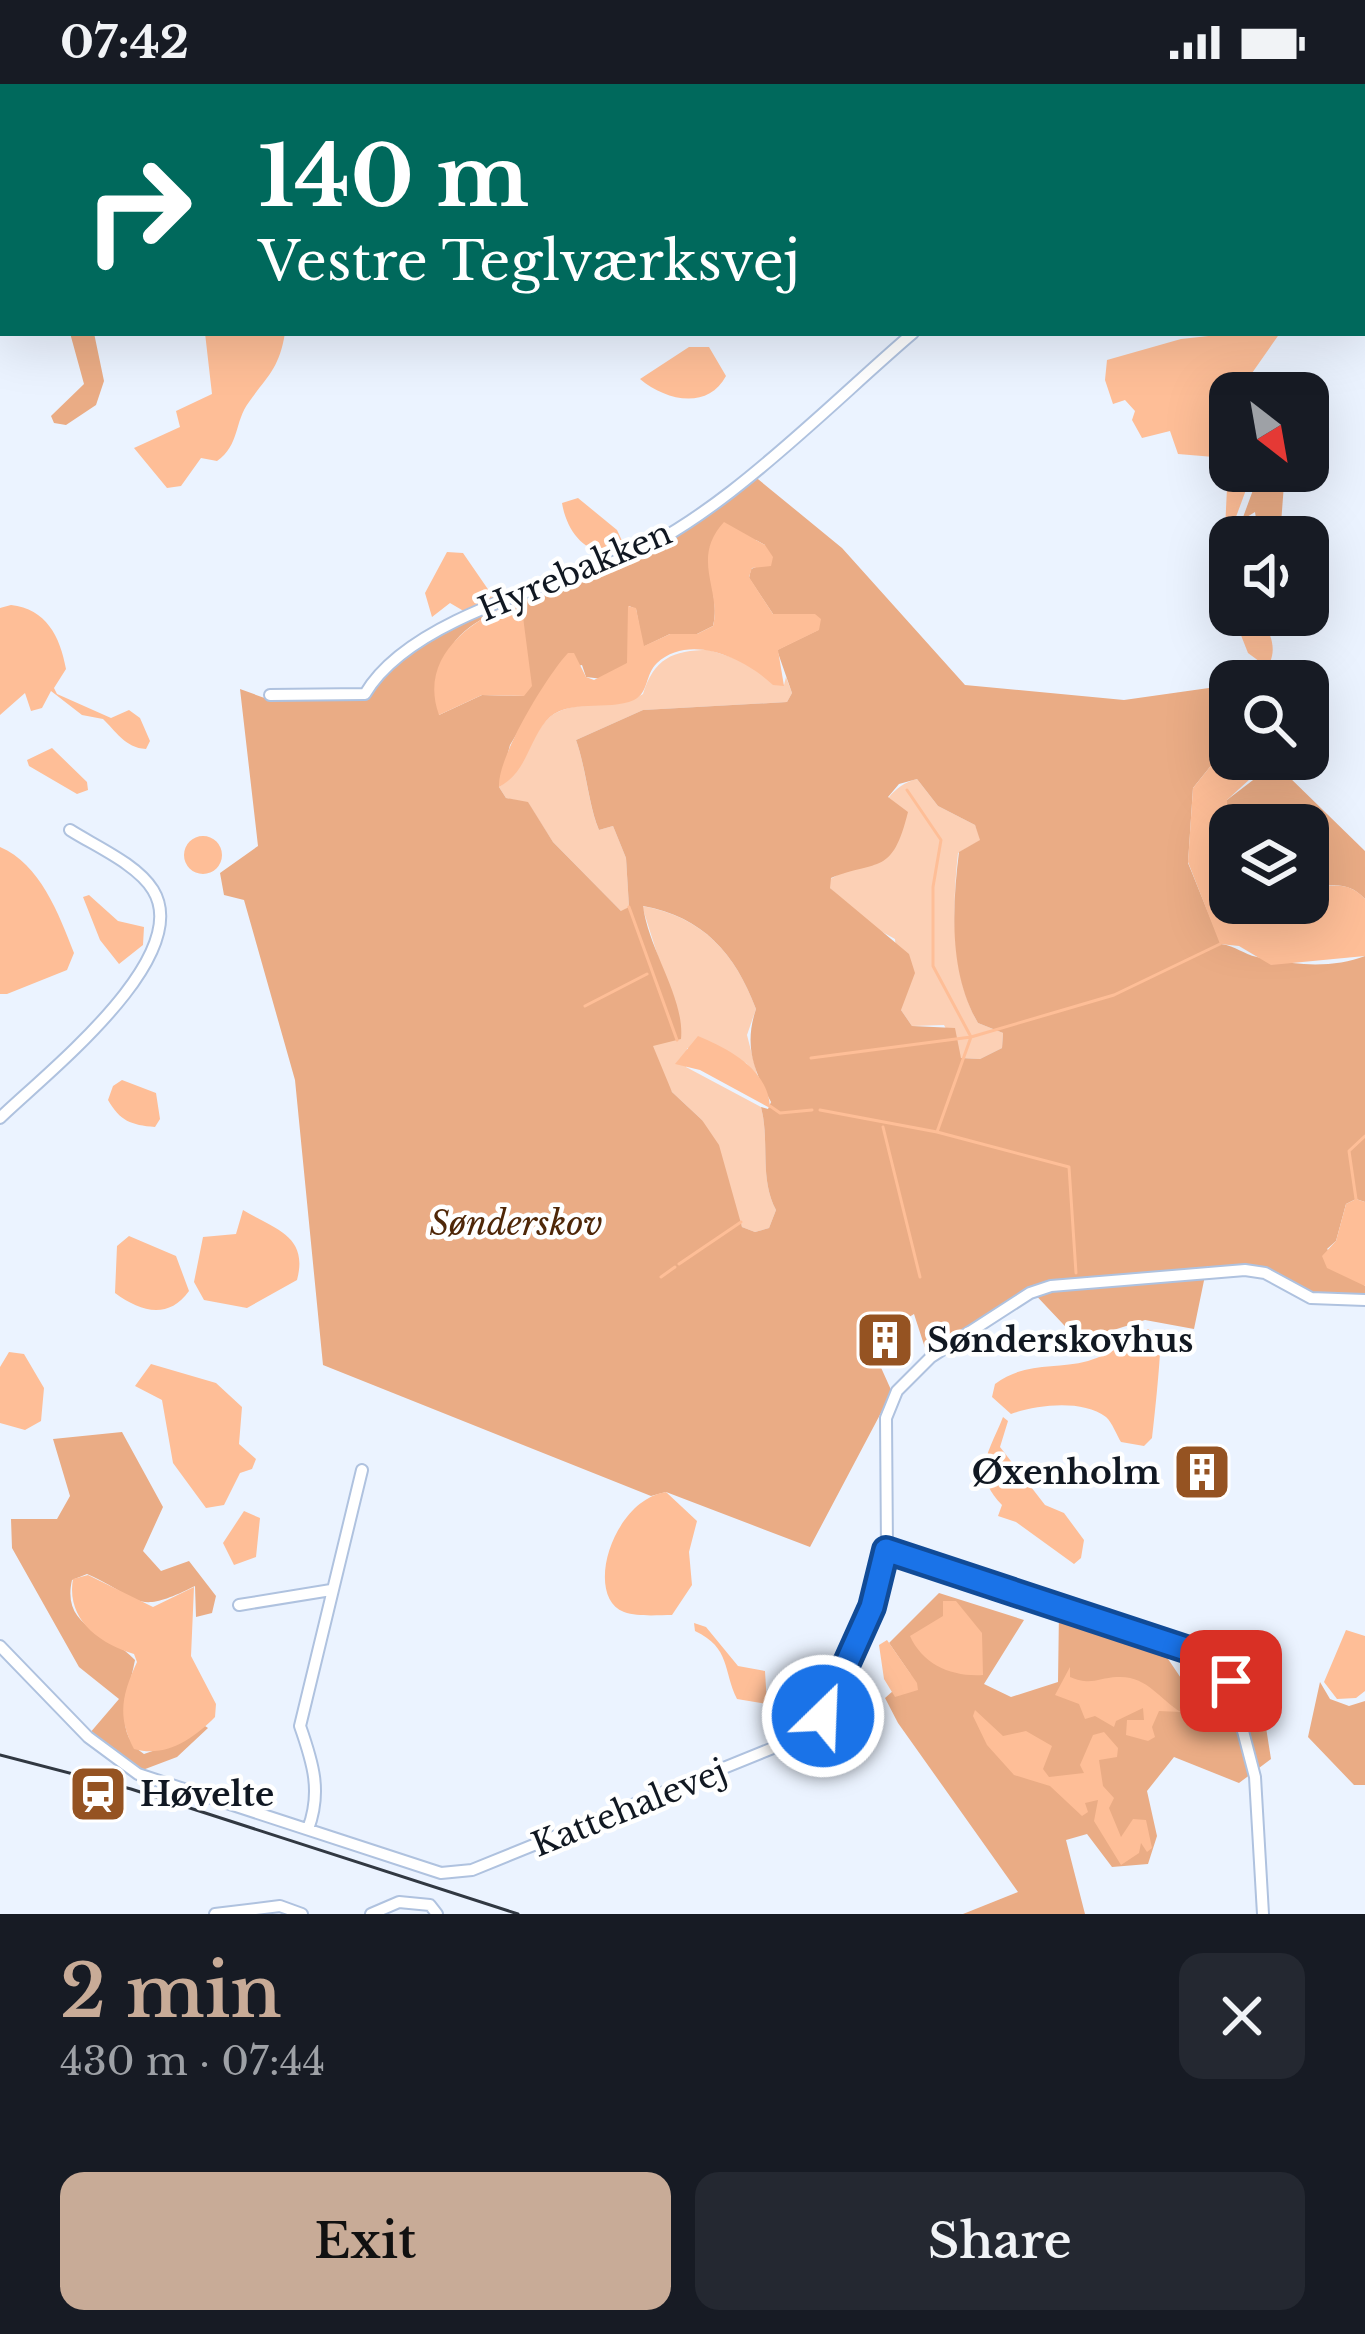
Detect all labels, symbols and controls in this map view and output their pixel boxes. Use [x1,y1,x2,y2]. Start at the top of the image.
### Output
text: 07:42 [60,14,189,70]
text: 140 m [258,125,529,229]
icon: right [60,132,216,288]
text: Vestre Teglværksvej [258,228,800,295]
north arrow [1209,372,1329,492]
map controls [1209,372,1329,924]
street label: Hyrebakken [472,512,678,630]
button: sound [1209,516,1329,636]
button: search [1209,660,1329,780]
button: layers [1209,804,1329,924]
park label: Sønderskov [429,1203,603,1244]
building icon: Sønderskovhus [854,1309,916,1371]
place label: Sønderskovhus [927,1320,1193,1361]
building icon: Øxenholm [1171,1441,1233,1503]
place label: Øxenholm [972,1452,1160,1493]
pin [1180,1630,1282,1732]
icon: arrive [1198,1648,1264,1714]
position arrow [760,1653,886,1779]
street label: Kattehalevej [526,1750,732,1866]
station icon: Høvelte [67,1763,129,1825]
place label: Høvelte [140,1774,274,1815]
text: 2 min [60,1947,282,2036]
button: close [1179,1953,1305,2079]
text: 430 m · 07:44 [60,2037,325,2086]
button: Exit [60,2172,671,2310]
button: Share [695,2172,1305,2310]

